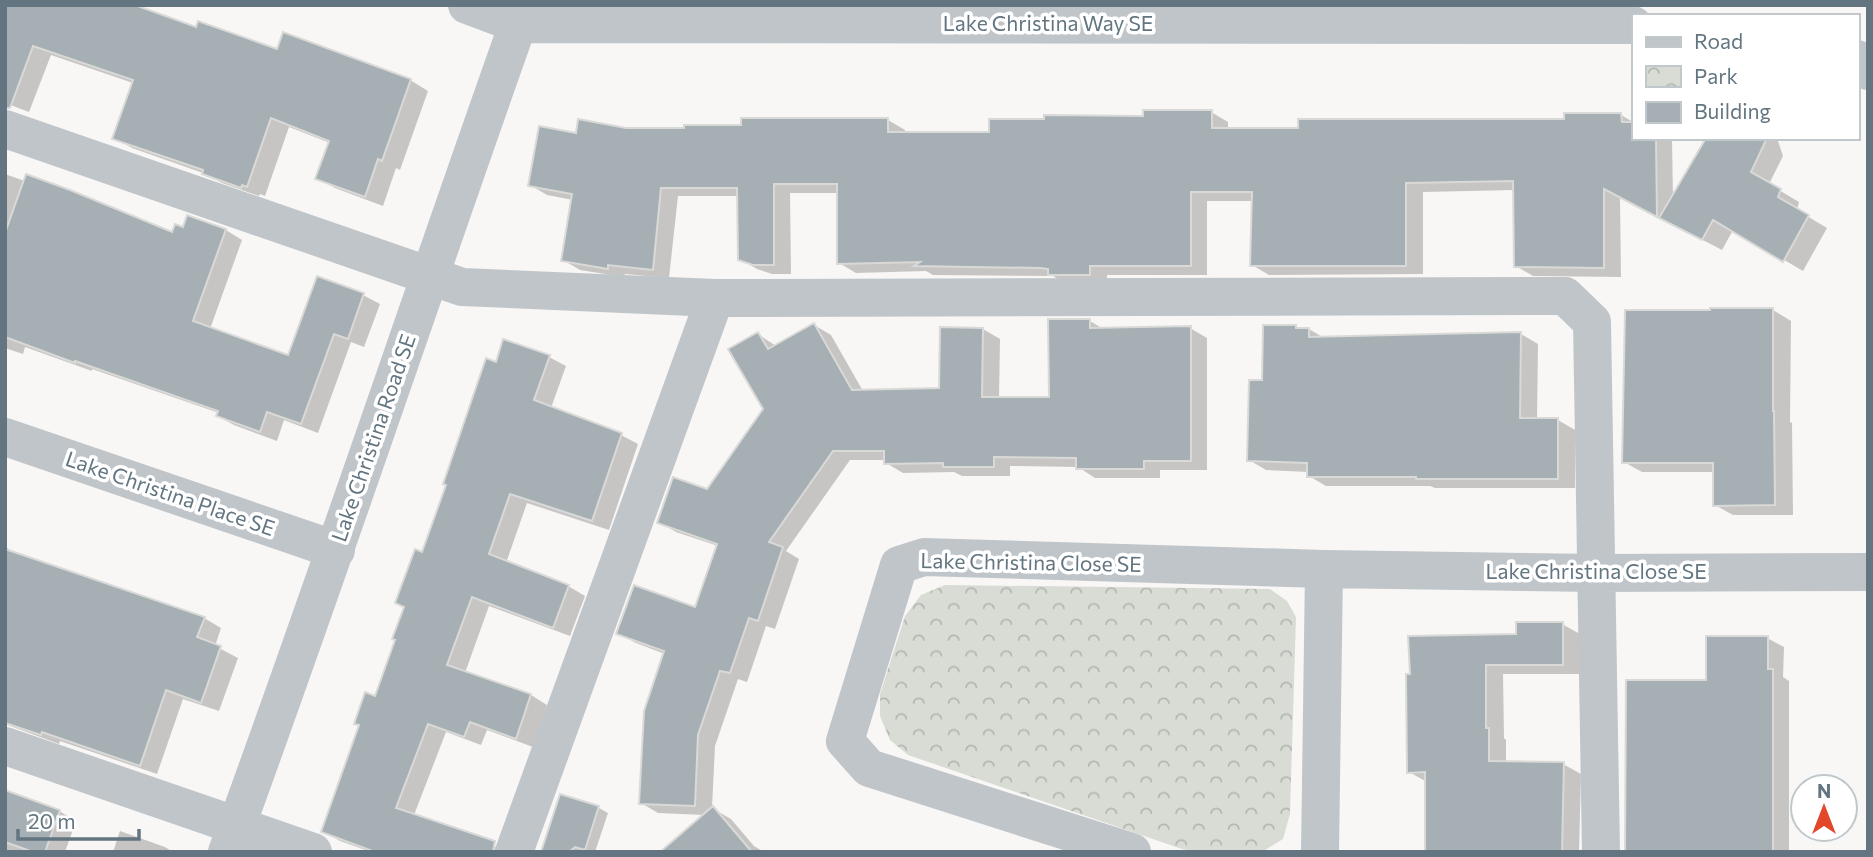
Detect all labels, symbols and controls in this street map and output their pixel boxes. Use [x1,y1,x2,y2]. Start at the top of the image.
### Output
street label: Lake Christina Way SE [943,10,1153,35]
legend [1632,14,1859,140]
text: Road [1694,28,1743,53]
text: Park [1694,63,1738,88]
text: Building [1694,98,1771,123]
street label: Lake Christina Road SE [325,331,420,544]
street label: Lake Christina Place SE [63,445,278,540]
street label: Lake Christina Close SE [920,547,1142,576]
street label: Lake Christina Close SE [1485,558,1707,583]
north arrow [1789,773,1859,843]
text: N [1817,779,1831,802]
scale bar [18,798,138,842]
text: 20 m [28,808,76,833]

